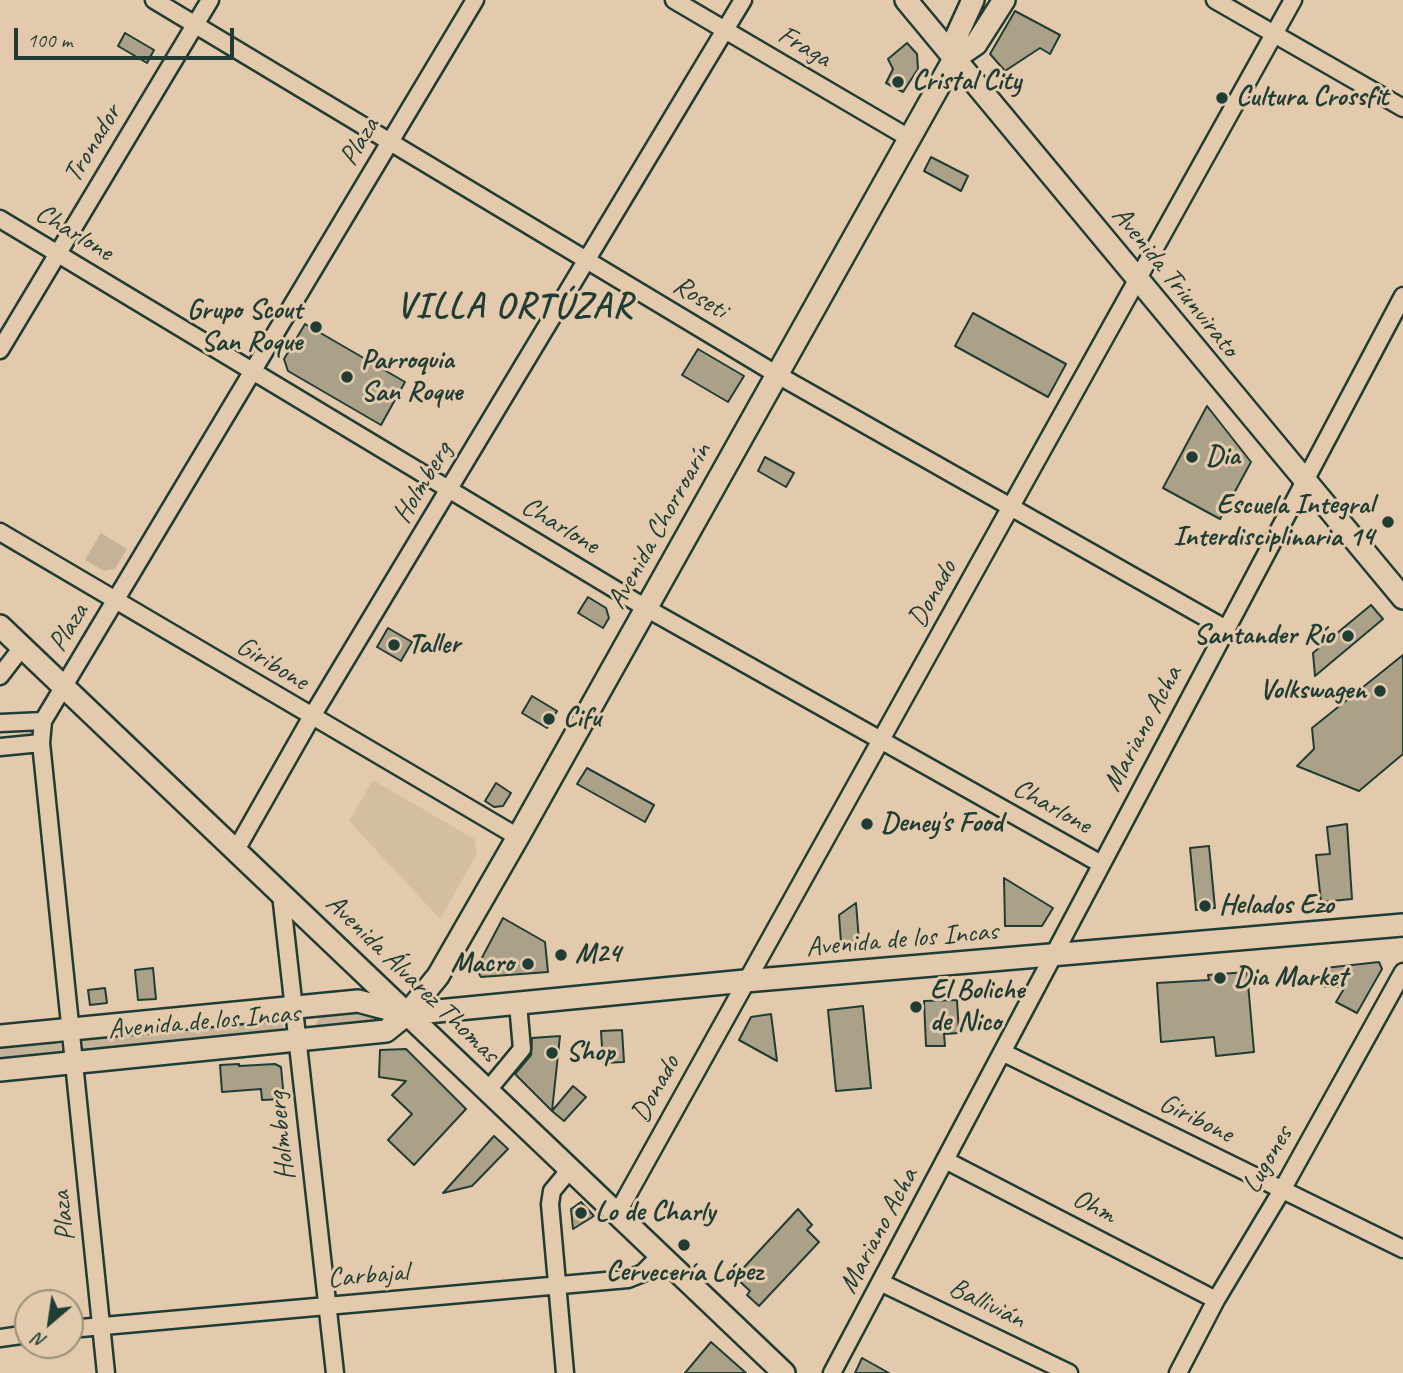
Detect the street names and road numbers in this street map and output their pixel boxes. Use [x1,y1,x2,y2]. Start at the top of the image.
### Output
street label: Fraga [771,19,837,75]
street label: Tronador [57,99,129,189]
street label: Plaza [333,112,387,172]
street label: Charlone [29,197,119,269]
street label: Avenida Triunvirato [1104,200,1246,364]
street label: Roseti [667,269,733,327]
street label: Holmberg [386,436,460,530]
street label: Avenida Chorroarín [600,437,720,615]
street label: Charlone [515,490,605,562]
street label: Donado [901,555,965,633]
street label: Plaza [41,598,97,658]
street label: Giribone [230,629,314,699]
street label: Mariano Acha [1096,660,1190,798]
street label: Charlone [1007,772,1097,842]
street label: Avenida Álvarez Thomas [318,888,506,1070]
street label: Avenida de los Incas [805,915,999,965]
street label: Avenida de los Incas [107,997,301,1047]
street label: Donado [624,1050,688,1128]
street label: Giribone [1153,1087,1239,1151]
street label: Holmberg [261,1090,303,1182]
street label: Lugones [1235,1120,1301,1200]
street label: Mariano Acha [832,1162,926,1300]
street label: Ohm [1067,1182,1121,1232]
street label: Plaza [45,1189,83,1243]
street label: Carbajal [326,1256,410,1296]
street label: Ballivián [943,1271,1031,1337]

